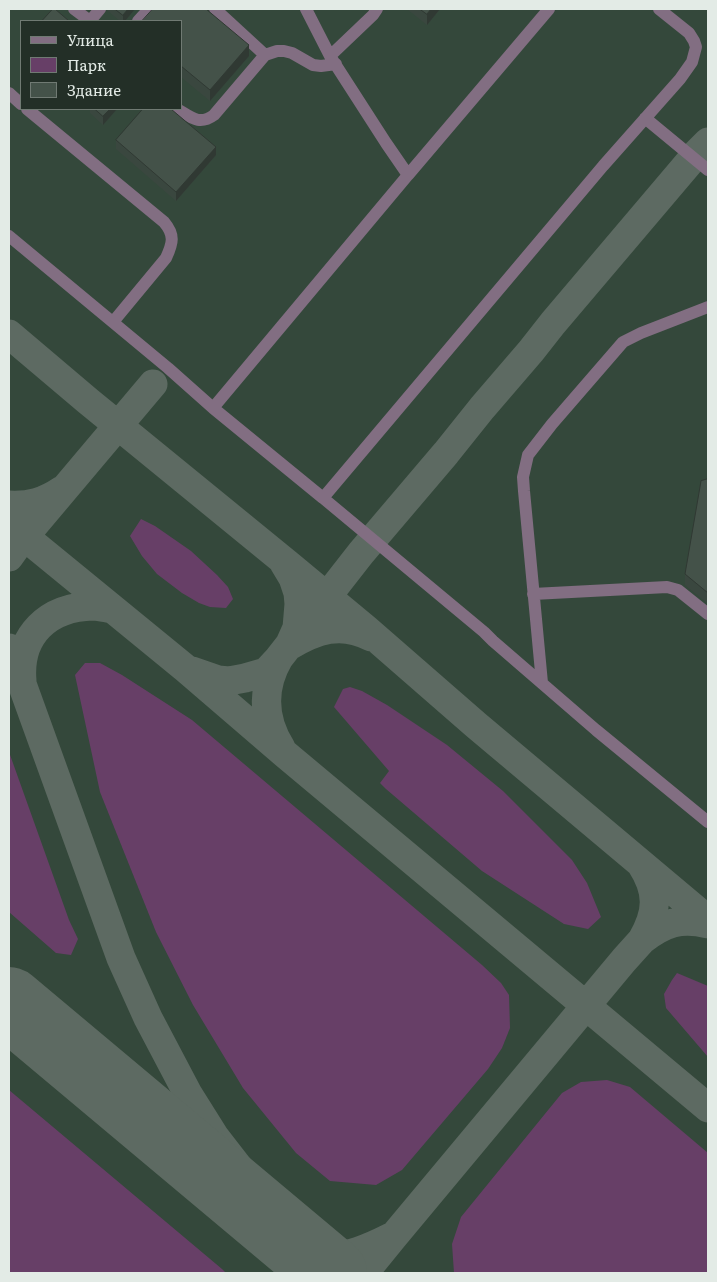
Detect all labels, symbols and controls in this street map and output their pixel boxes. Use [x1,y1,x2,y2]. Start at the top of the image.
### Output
legend [20,20,182,110]
text: Улица [67,28,114,51]
text: Парк [67,53,106,76]
text: Здание [67,78,121,101]

